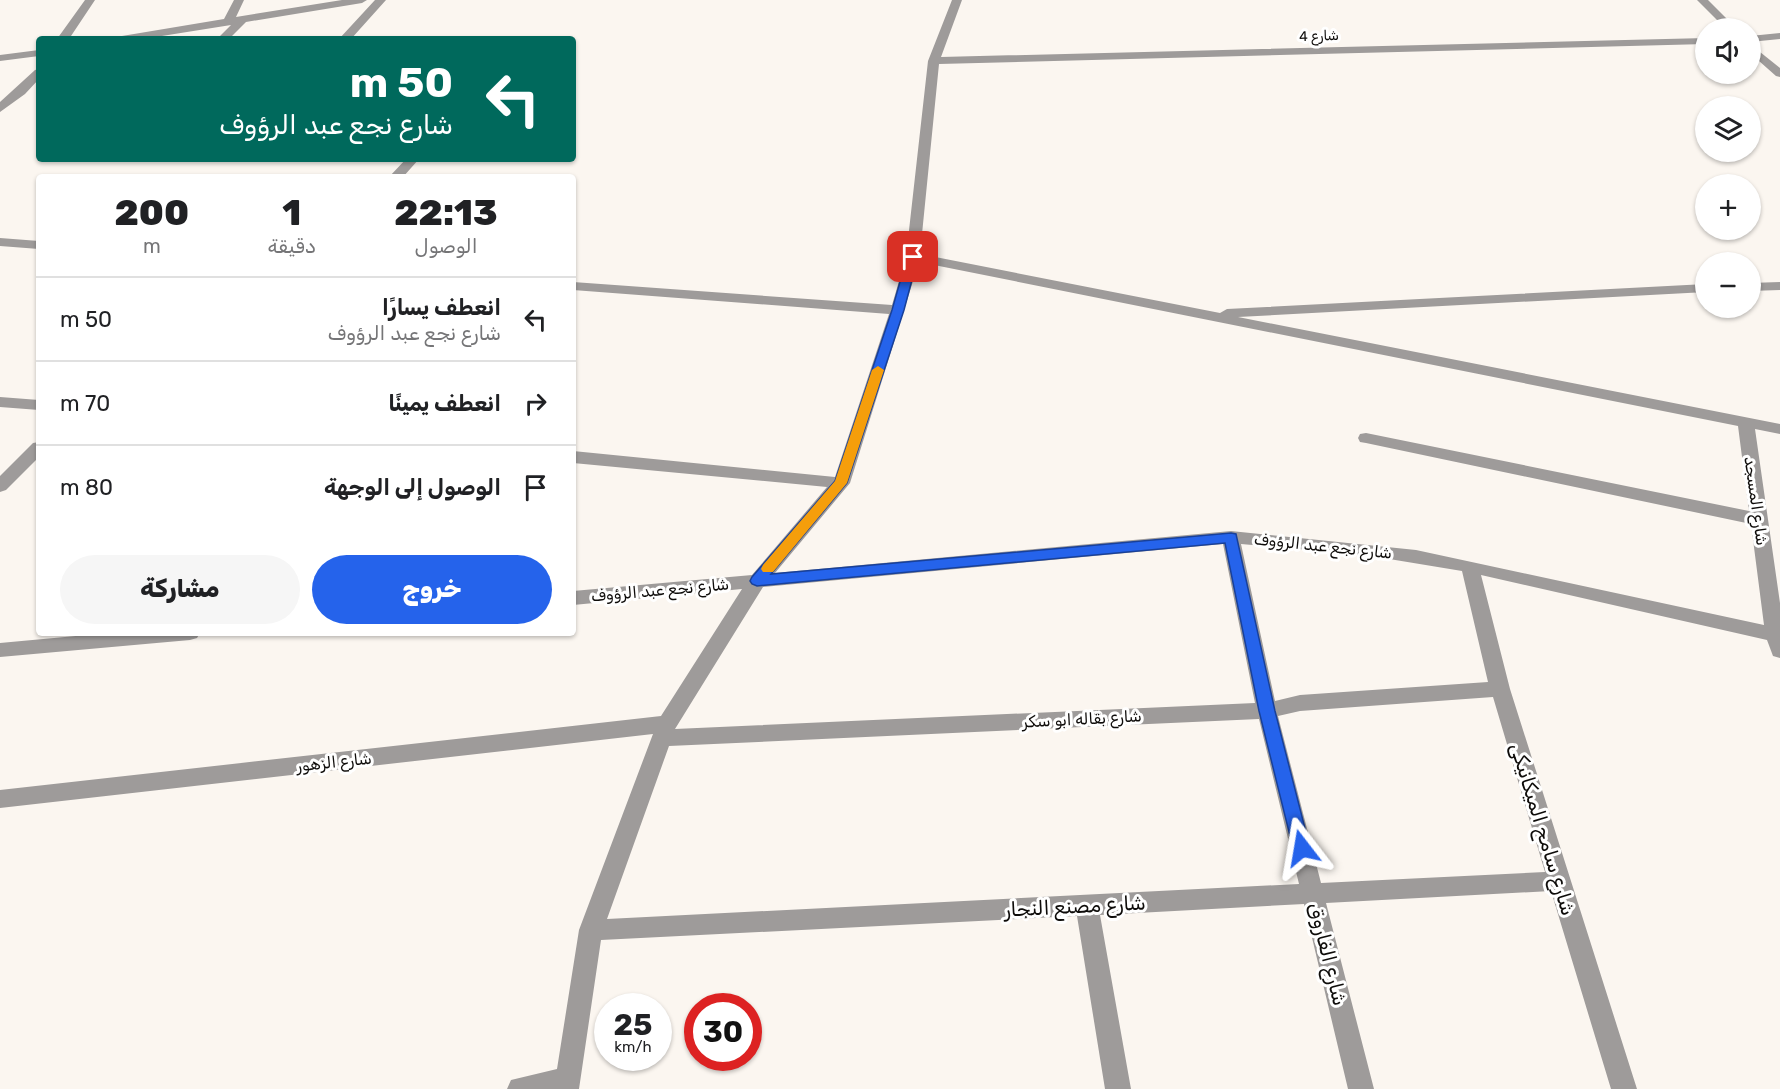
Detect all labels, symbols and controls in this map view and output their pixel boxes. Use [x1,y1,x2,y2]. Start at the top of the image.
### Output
map controls [1695,18,1761,318]
button: sound [1695,18,1761,84]
street label: شارع 4 [1299,27,1339,47]
text: 50 m [350,58,453,108]
icon: left [474,60,552,138]
button: layers [1695,96,1761,162]
text: شارع نجع عبد الرؤوف [219,109,453,141]
button: + [1695,174,1761,240]
text: 200 [114,191,189,234]
text: 1 [282,191,301,234]
text: 22:13 [394,191,498,234]
pin [887,231,938,282]
text: m [143,234,161,258]
text: دقيقة [268,234,316,258]
text: الوصول [414,234,477,258]
icon: arrive [896,240,929,273]
button: − [1695,252,1761,318]
text: انعطف يسارًا [382,294,501,321]
icon: left [519,303,552,336]
text: 50 m [60,306,112,333]
text: شارع نجع عبد الرؤوف [328,321,501,345]
icon: right [519,387,552,420]
text: 70 m [60,390,110,417]
text: انعطف يمينًا [388,390,501,417]
street label: شارع المسجد [1738,455,1772,547]
icon: arrive [519,471,552,504]
text: 80 m [60,474,113,501]
text: الوصول إلى الوجهة [324,474,501,501]
street label: شارع نجع عبد الرؤوف [1253,529,1393,565]
button: مشاركة [60,555,300,624]
button: خروج [312,555,552,624]
street label: شارع نجع عبد الرؤوف [590,574,730,608]
street label: شارع بقاله ابو سكر [1021,706,1142,734]
street label: شارع سامح الميكانيكى [1503,740,1581,919]
street label: شارع الزهور [294,749,373,777]
position arrow [1270,816,1334,880]
street label: شارع مصنع النجار [1003,890,1147,924]
street label: شارع الفاروق [1302,900,1352,1009]
speed limit sign: 30 [684,993,762,1071]
text: 25 [614,1007,652,1043]
text: km/h [614,1038,652,1056]

